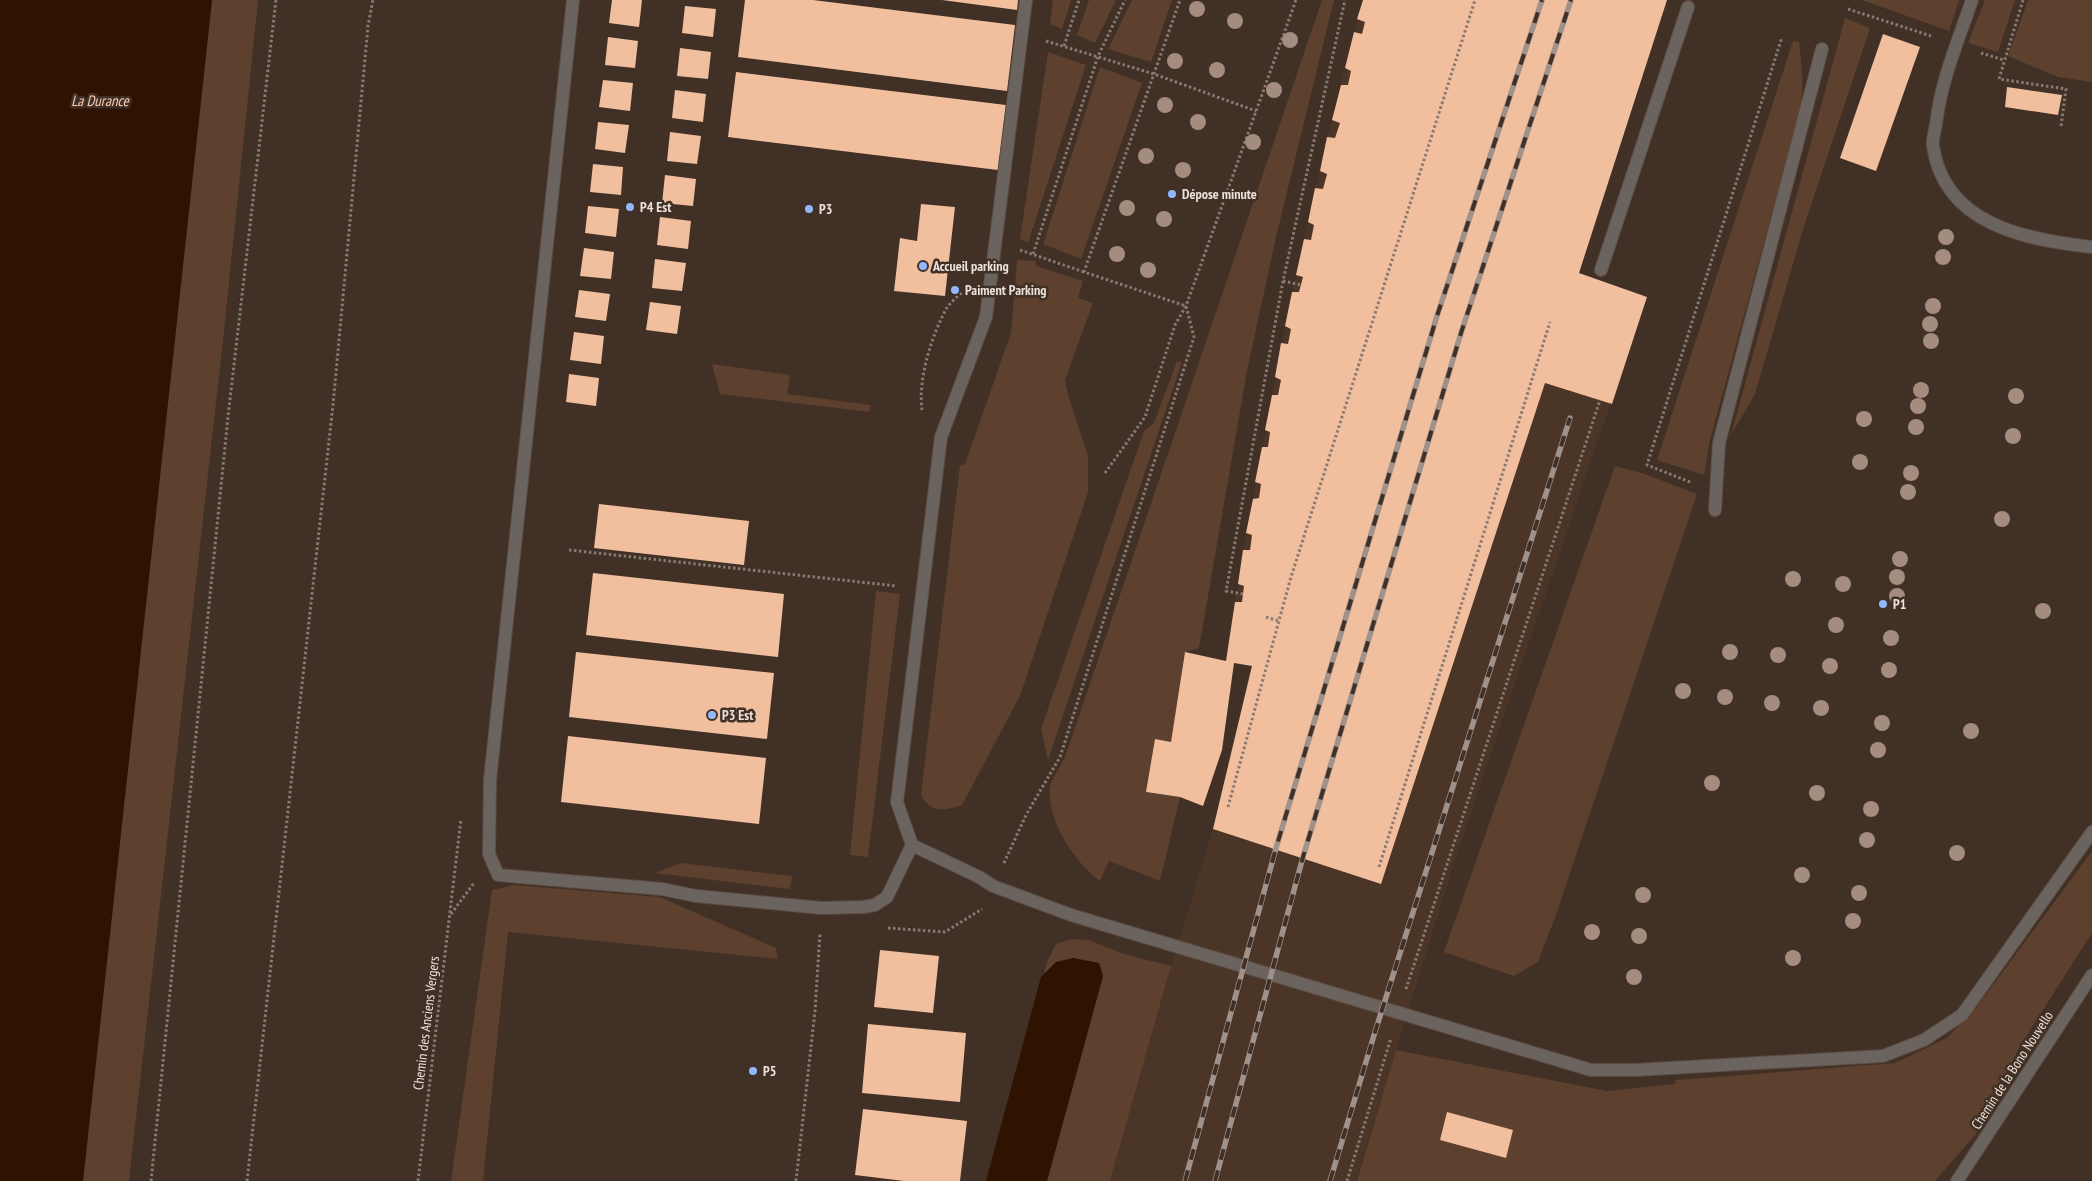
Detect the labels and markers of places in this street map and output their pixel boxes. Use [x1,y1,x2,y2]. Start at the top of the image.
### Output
place label: Dépose minute [1182,185,1257,203]
marker: Dépose minute [1166,188,1178,200]
place label: P4 Est [640,198,671,216]
place label: P3 [819,200,832,218]
marker: P4 Est [624,201,636,213]
marker: P3 [803,203,815,215]
place label: Accueil parking [932,257,1009,275]
marker: Accueil parking [917,260,929,272]
place label: Paiment Parking [965,281,1046,299]
marker: Paiment Parking [949,284,961,296]
place label: P1 [1893,595,1906,613]
marker: P1 [1877,598,1889,610]
place label: P3 Est [722,706,753,724]
marker: P3 Est [706,709,718,721]
place label: P5 [763,1062,776,1080]
marker: P5 [747,1065,759,1077]

